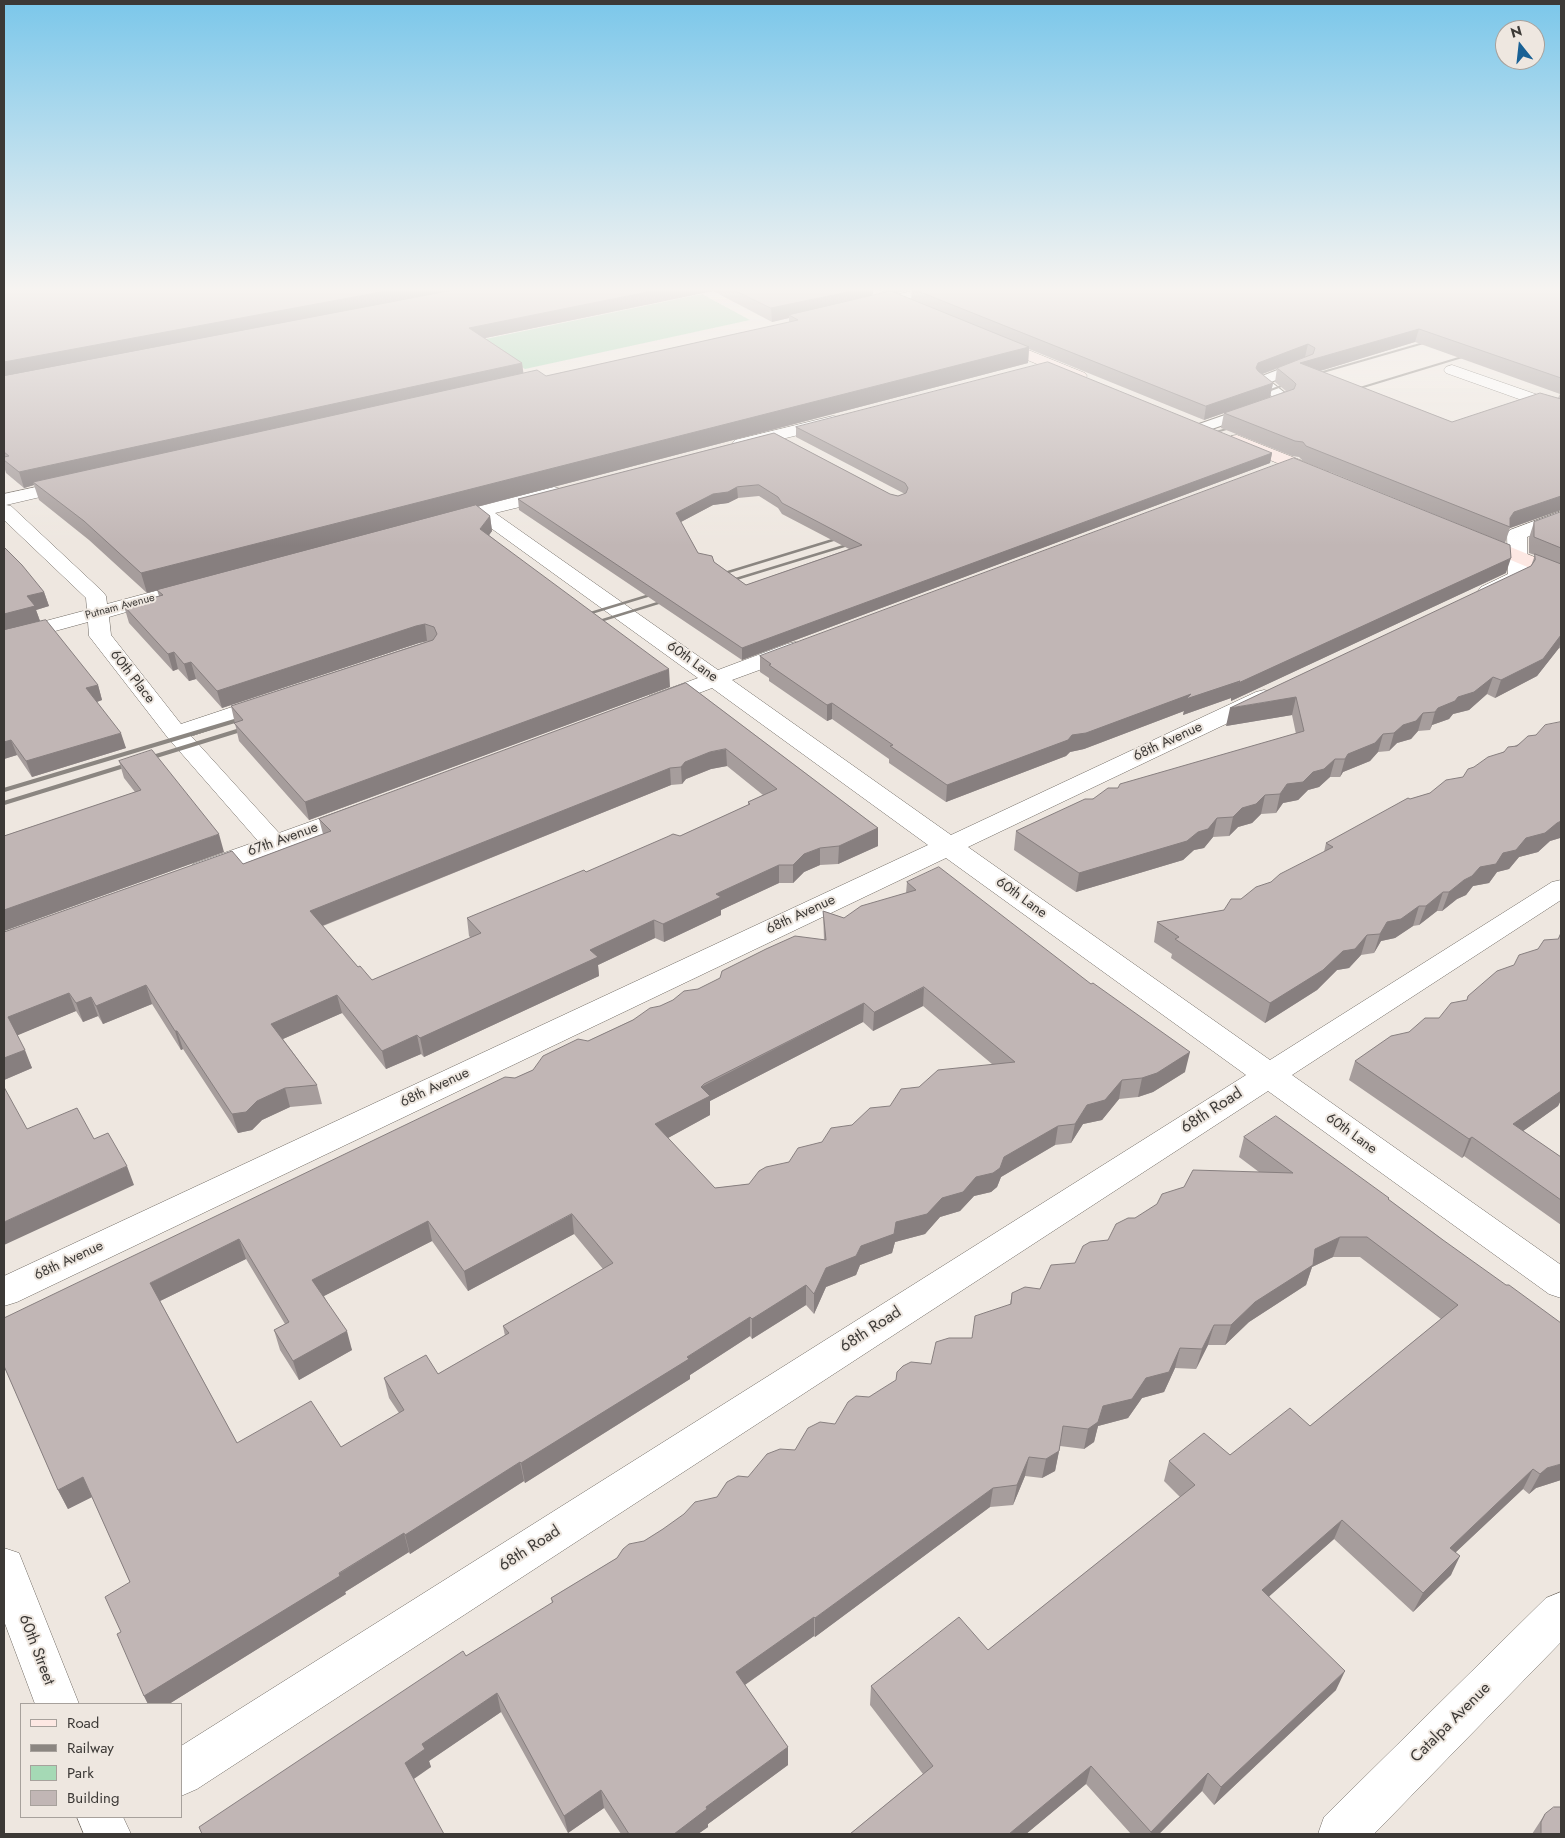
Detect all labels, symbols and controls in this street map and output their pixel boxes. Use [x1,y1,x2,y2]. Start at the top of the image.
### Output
north arrow [1495,20,1545,70]
text: N [1508,20,1524,43]
street label: Putnam Avenue [84,591,156,623]
street label: 60th Lane [663,638,721,686]
street label: 60th Place [106,647,158,707]
street label: 68th Avenue [1131,719,1205,765]
street label: 67th Avenue [245,819,321,861]
street label: 60th Lane [992,874,1050,922]
street label: 68th Avenue [764,892,838,938]
street label: 68th Avenue [398,1065,472,1111]
street label: 68th Road [1178,1084,1246,1138]
street label: 60th Lane [1322,1110,1380,1158]
street label: 68th Avenue [32,1238,106,1284]
street label: 68th Road [837,1303,905,1357]
street label: 68th Road [496,1522,564,1576]
street label: 60th Street [14,1612,58,1688]
street label: Catalpa Avenue [1407,1679,1495,1767]
legend [20,1703,182,1818]
text: Road [67,1712,99,1734]
text: Railway [67,1737,114,1759]
text: Park [67,1762,94,1784]
text: Building [67,1787,119,1809]

